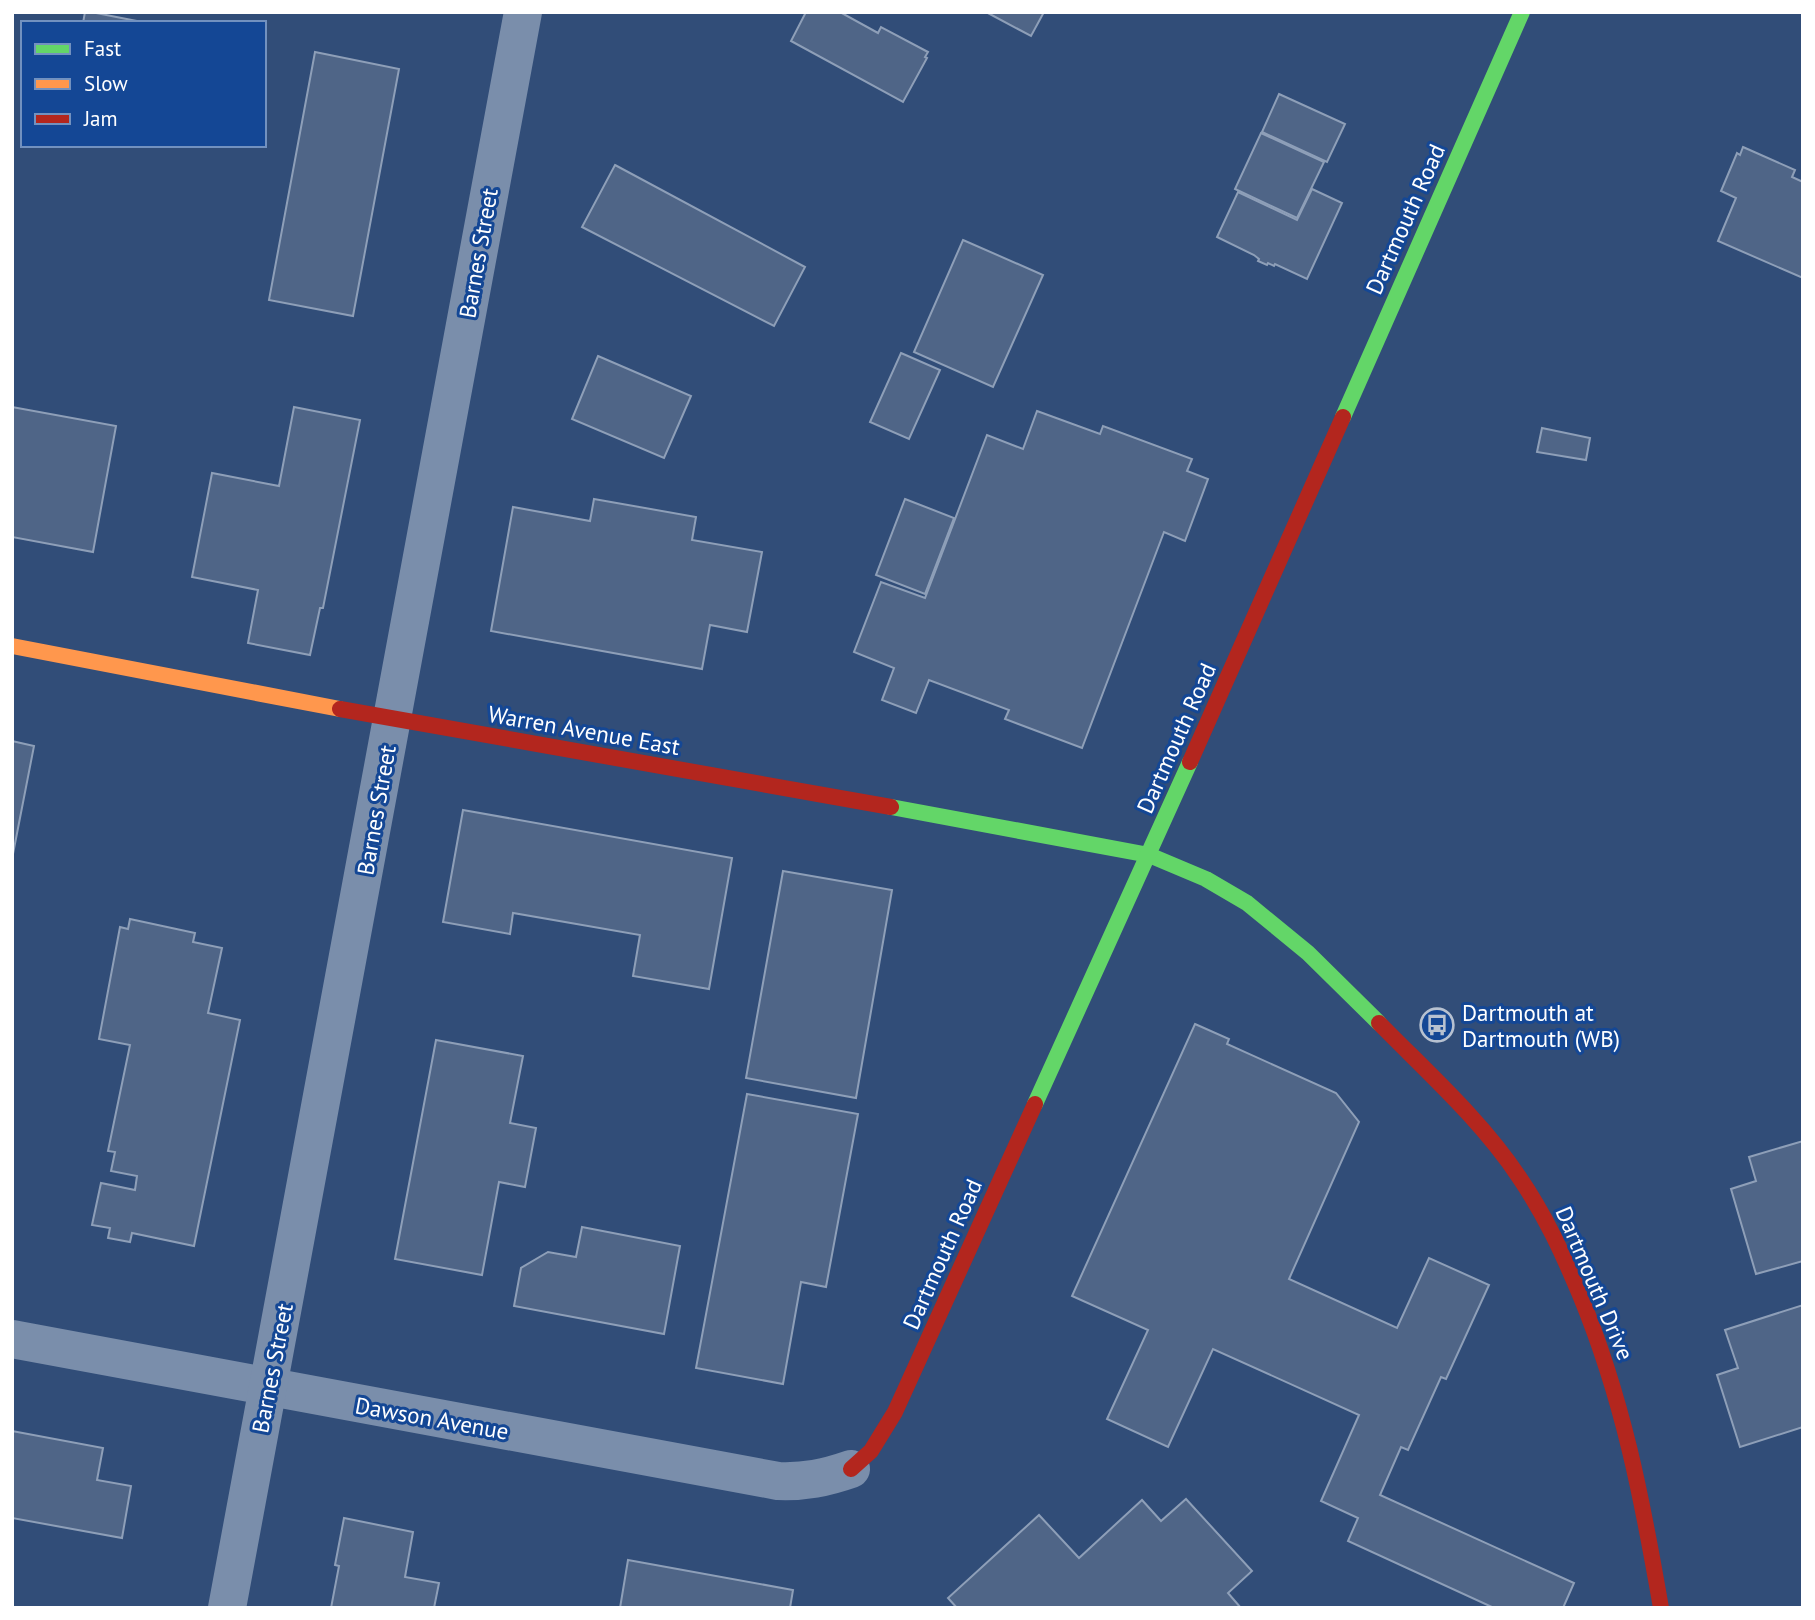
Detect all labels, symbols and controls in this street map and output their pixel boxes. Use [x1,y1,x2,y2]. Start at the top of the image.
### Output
legend [21,21,266,147]
text: Fast [84,35,121,62]
text: Slow [84,70,128,97]
text: Jam [83,105,118,132]
street label: Dartmouth Road [1359,139,1451,299]
street label: Barnes Street [452,186,504,320]
street label: Dartmouth Road [1130,658,1222,818]
street label: Warren Avenue East [486,699,682,761]
street label: Barnes Street [350,743,402,877]
place label: Dartmouth at Dartmouth (WB) [1462,998,1620,1053]
bus stop icon: Dartmouth at Dartmouth (WB) [1418,1006,1456,1044]
street label: Dartmouth Road [896,1174,988,1334]
street label: Dartmouth Drive [1550,1202,1640,1364]
street label: Barnes Street [245,1301,299,1435]
street label: Dawson Avenue [353,1390,511,1446]

